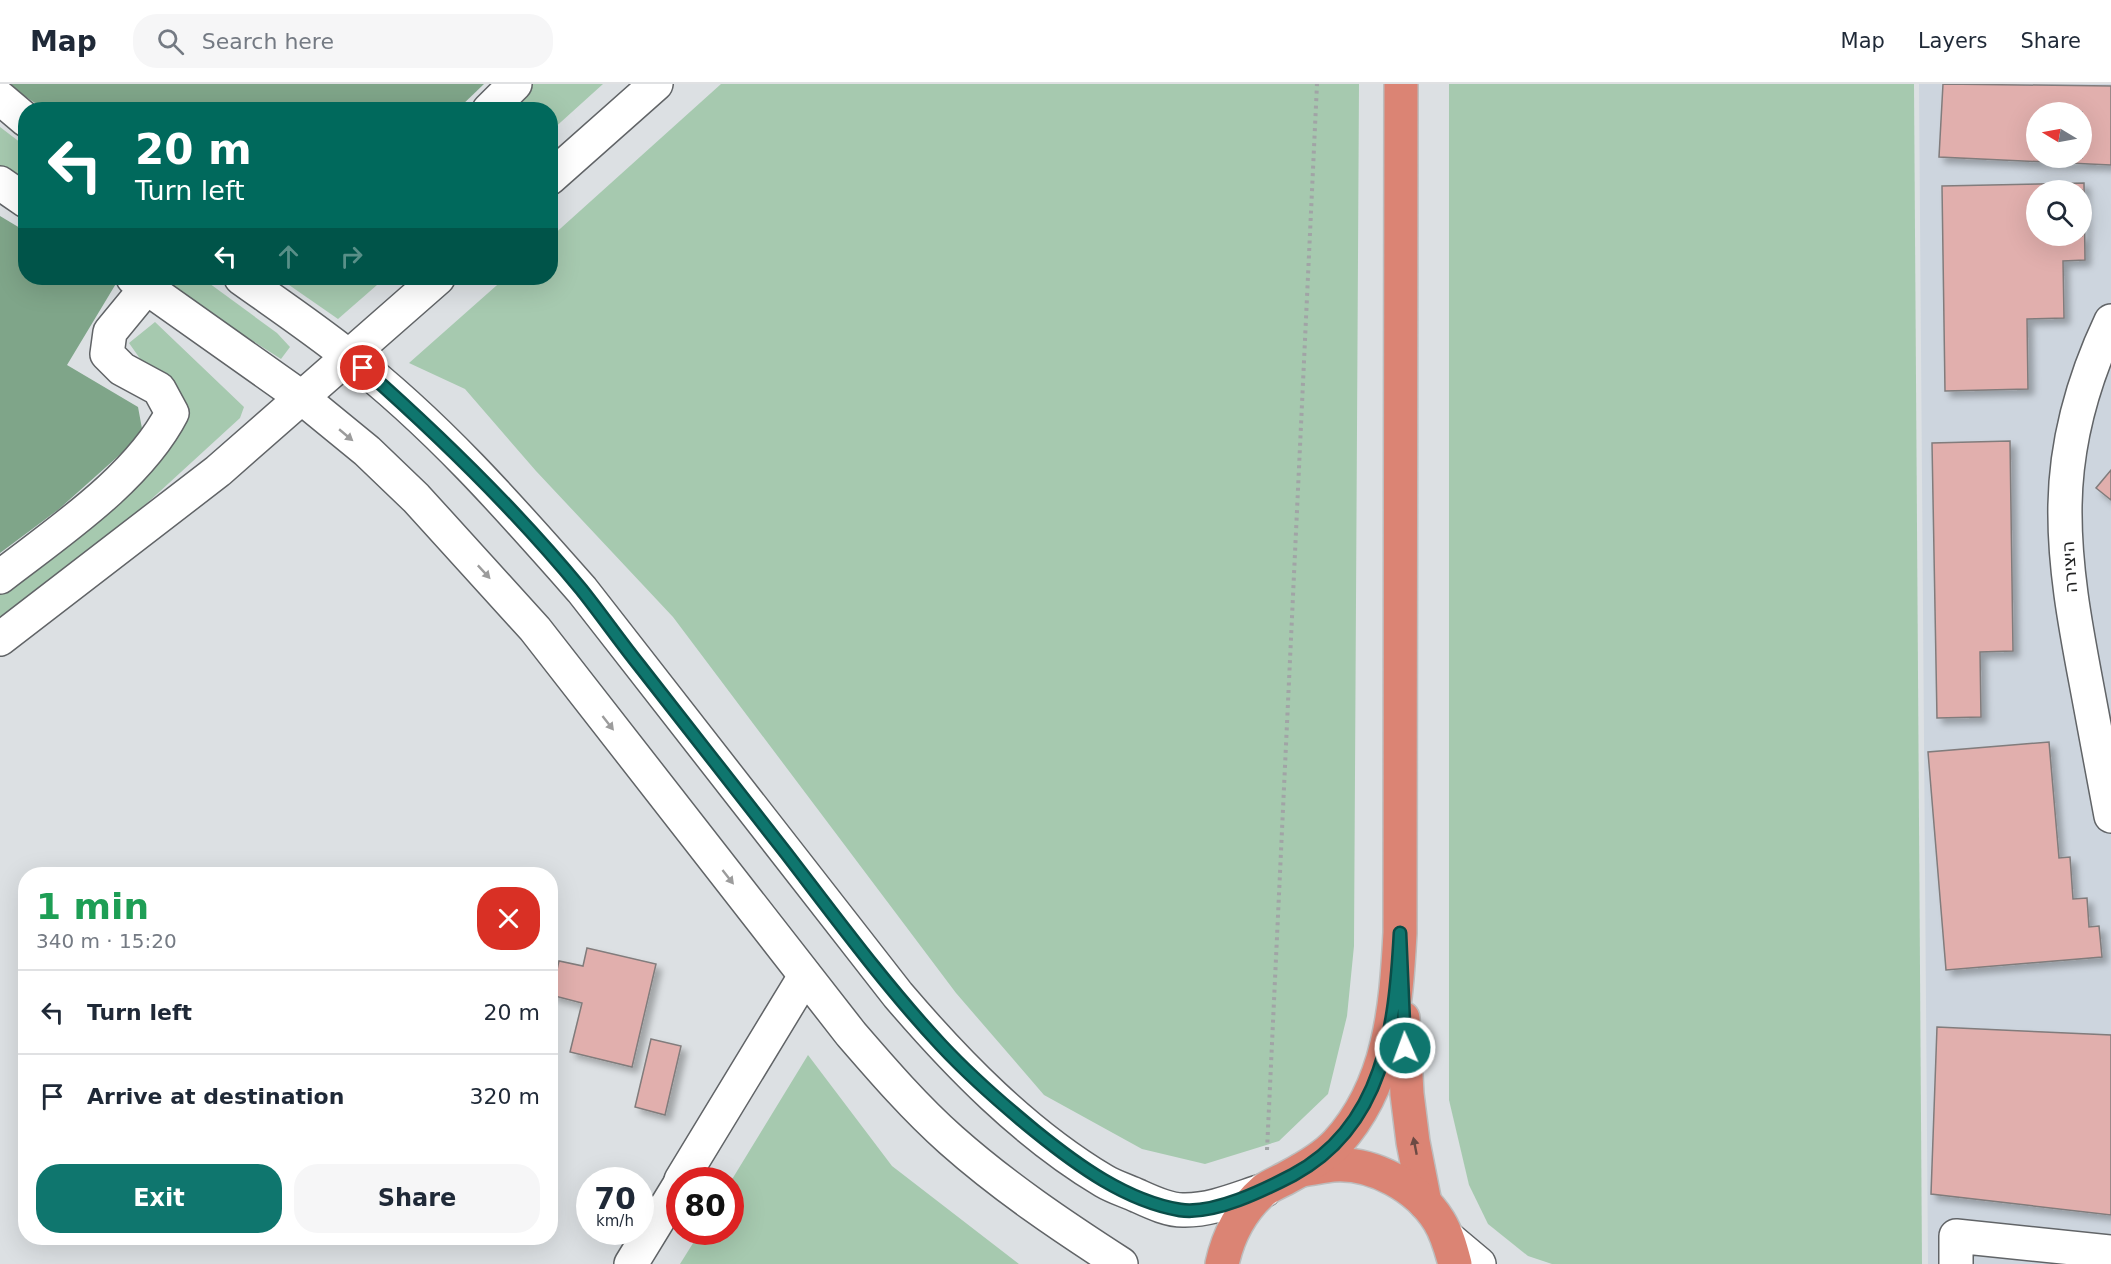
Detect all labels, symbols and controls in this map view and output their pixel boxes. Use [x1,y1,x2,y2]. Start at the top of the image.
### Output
search box [133,14,553,68]
text: Map [30,25,97,58]
icon: search [154,25,187,58]
text: Search here [202,29,334,54]
text: Map [1841,29,1885,53]
text: Layers [1918,29,1987,53]
text: Share [2020,29,2081,53]
north arrow [2026,102,2092,168]
map controls [2026,102,2092,246]
text: 20 m [135,125,252,174]
icon: left [36,126,114,204]
text: Turn left [135,175,245,206]
button: search [2026,180,2092,246]
icon: left [209,240,242,273]
icon: ahead [272,240,305,273]
icon: right [335,240,368,273]
pin [337,342,388,393]
icon: arrive [346,351,379,384]
one-way arrow [338,428,354,441]
street label: היצירה [2057,540,2081,594]
one-way arrow [477,564,490,579]
one-way arrow [601,715,614,731]
one-way arrow [721,869,733,884]
text: 1 min [36,886,149,927]
button: close [477,887,540,950]
text: 340 m · 15:20 [36,929,177,953]
icon: left [36,996,69,1029]
text: Turn left [87,1000,192,1025]
text: 20 m [484,1000,540,1025]
position arrow [1373,1016,1437,1080]
icon: arrive [36,1080,69,1113]
text: Arrive at destination [87,1084,344,1109]
text: 320 m [470,1084,540,1109]
one-way arrow [1410,1136,1419,1155]
button: Exit [36,1164,282,1233]
button: Share [294,1164,540,1233]
speed limit sign: 80 [666,1167,744,1245]
text: 70 [594,1181,636,1216]
text: km/h [596,1212,634,1230]

